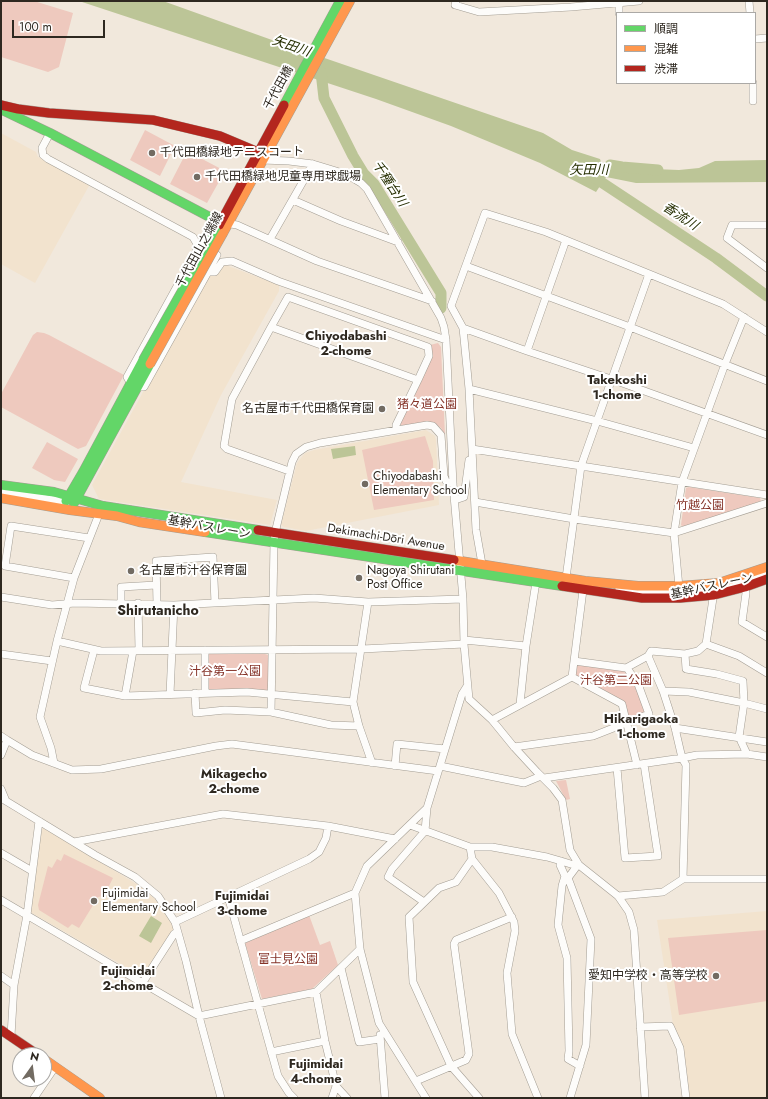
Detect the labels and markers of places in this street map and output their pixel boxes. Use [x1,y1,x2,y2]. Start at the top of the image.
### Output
place label: 千代田橋緑地テニスコート [160,146,304,160]
marker: 千代田橋緑地テニスコート [147,148,157,158]
place label: 千代田橋緑地児童専用球戯場 [205,170,361,184]
marker: 千代田橋緑地児童専用球戯場 [192,172,202,182]
place label: 名古屋市千代田橋保育園 [242,402,374,416]
marker: 名古屋市千代田橋保育園 [377,404,387,414]
place label: Chiyodabashi Elementary School [373,470,467,498]
marker: Chiyodabashi Elementary School [360,479,370,489]
place label: 名古屋市汁谷保育園 [139,564,247,578]
place label: Nagoya Shirutani Post Office [367,564,454,592]
marker: 名古屋市汁谷保育園 [126,566,136,576]
marker: Nagoya Shirutani Post Office [354,573,364,583]
place label: Fujimidai Elementary School [102,887,196,915]
marker: Fujimidai Elementary School [89,896,99,906]
place label: 愛知中学校・高等学校 [588,969,708,983]
marker: 愛知中学校・高等学校 [711,971,721,981]

